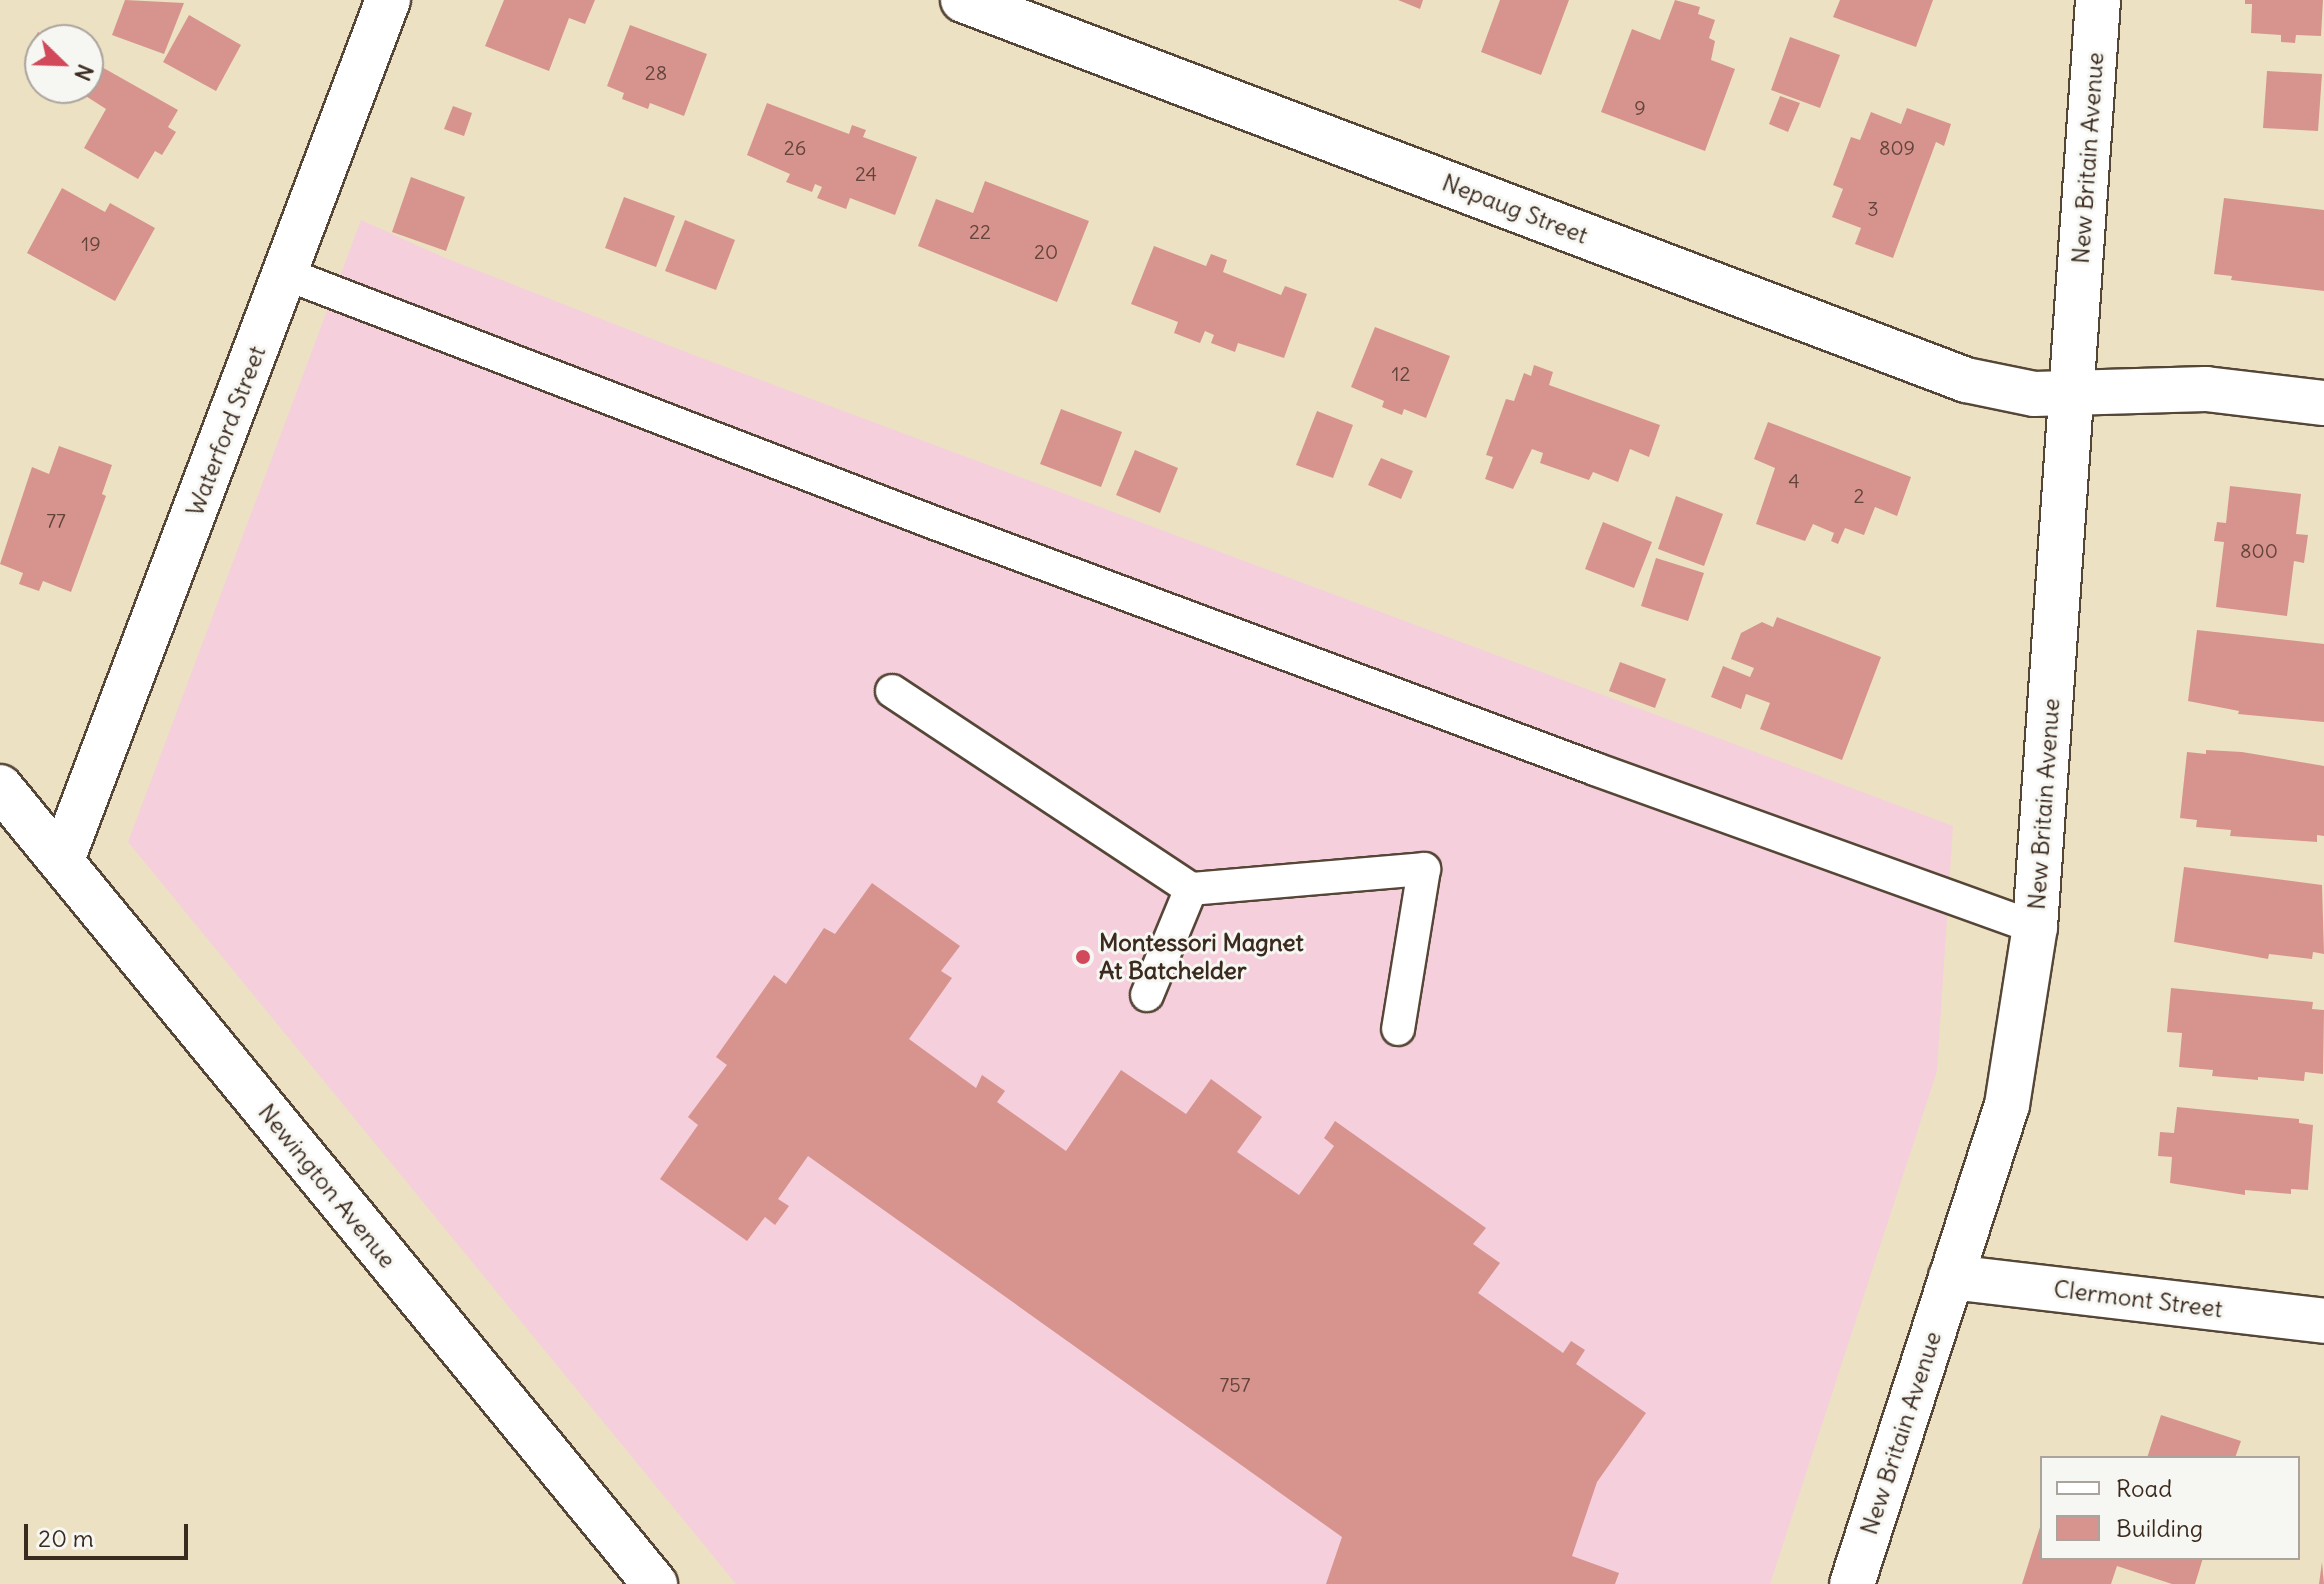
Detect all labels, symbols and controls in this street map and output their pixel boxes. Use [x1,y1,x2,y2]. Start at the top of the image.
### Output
north arrow [24,24,104,104]
street label: New Britain Avenue [2066,51,2110,265]
text: N [68,60,100,85]
house number: 28 [645,60,667,84]
house number: 9 [1634,95,1646,119]
house number: 26 [784,135,806,159]
house number: 809 [1879,135,1915,159]
house number: 24 [855,161,877,185]
street label: Nepaug Street [1438,168,1592,250]
house number: 3 [1867,196,1879,220]
house number: 22 [969,219,991,243]
house number: 19 [81,231,101,255]
house number: 20 [1034,239,1058,263]
street label: Waterford Street [180,342,272,520]
house number: 12 [1392,361,1410,385]
house number: 4 [1788,468,1800,492]
house number: 2 [1854,483,1864,507]
house number: 77 [46,508,66,532]
house number: 800 [2240,538,2278,562]
street label: New Britain Avenue [2022,697,2066,911]
place label: Montessori Magnet At Batchelder [1099,929,1304,985]
marker: Montessori Magnet At Batchelder [1074,948,1092,966]
street label: Newington Avenue [252,1098,402,1274]
street label: Clermont Street [2052,1274,2224,1324]
street label: New Britain Avenue [1855,1328,1947,1538]
house number: 757 [1219,1372,1251,1396]
legend [2040,1456,2300,1560]
text: Road [2116,1473,2172,1503]
scale bar [28,1508,192,1558]
text: Building [2116,1513,2203,1543]
text: 20 m [38,1523,94,1553]

